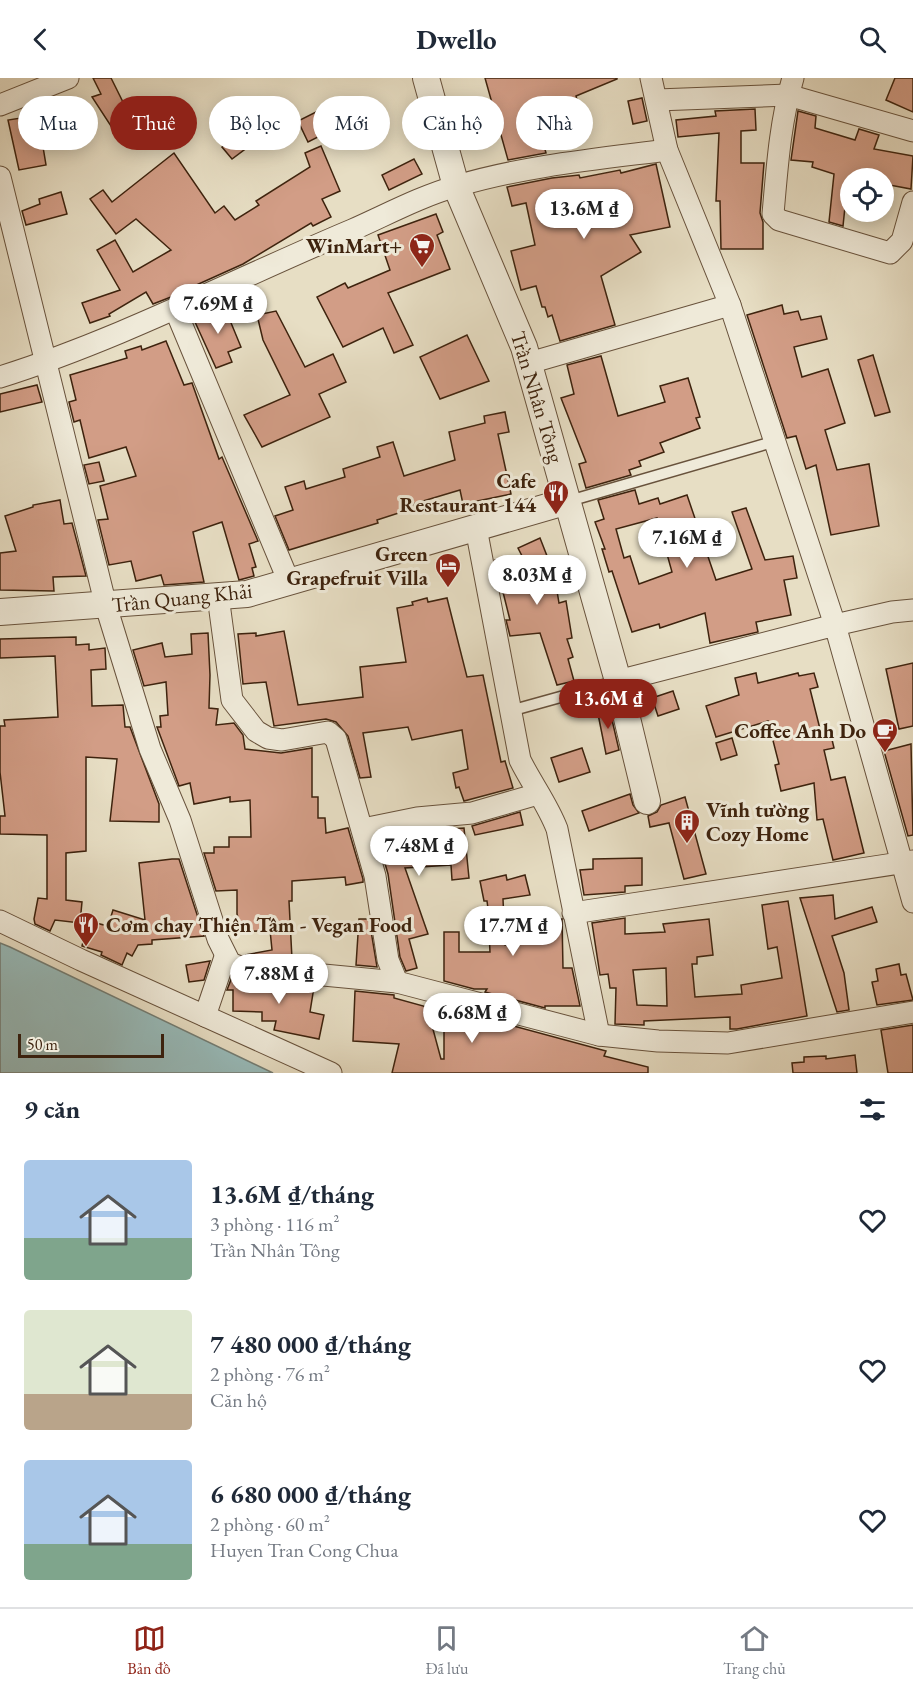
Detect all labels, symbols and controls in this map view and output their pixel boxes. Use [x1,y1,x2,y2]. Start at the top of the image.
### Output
text: Dwello [416,22,497,57]
icon: back [24,23,57,56]
icon: search [856,23,889,56]
chip: Mua [18,96,98,150]
chip: Thuê [110,96,197,150]
chip: Bộ lọc [209,96,301,150]
chip: Mới [313,96,390,150]
chip: Căn hộ [402,96,504,150]
chip: Nhà [516,96,593,150]
map controls [840,168,894,222]
button: locate [840,168,894,222]
pin: 13.6M ₫ [529,189,639,240]
text: 13.6M ₫ [549,195,619,221]
supermarket icon: WinMart+ [407,231,437,269]
place label: WinMart+ [306,232,402,259]
pin: 7.69M ₫ [163,284,273,335]
text: 7.69M ₫ [183,290,253,316]
street label: Trần Nhân Tông [505,328,571,467]
place label: Cafe Restaurant 144 [399,467,537,518]
restaurant icon: Cafe Restaurant 144 [541,478,571,516]
pin: 7.16M ₫ [632,518,742,569]
text: 7.16M ₫ [652,524,722,550]
place label: Green Grapefruit Villa [286,540,429,591]
hotel icon: Green Grapefruit Villa [433,551,463,589]
pin: 8.03M ₫ [482,555,592,606]
text: 8.03M ₫ [502,561,572,587]
street label: Trần Quang Khải [110,577,254,619]
pin: 13.6M ₫ [553,679,663,730]
text: 13.6M ₫ [573,685,643,711]
cafe icon: Coffee Anh Do [870,716,900,754]
place label: Coffee Anh Do [734,717,866,744]
place label: Vĩnh tường Cozy Home [706,796,810,847]
building icon: Vĩnh tường Cozy Home [672,807,702,845]
pin: 7.48M ₫ [364,826,474,877]
text: 7.48M ₫ [384,832,454,858]
pin: 17.7M ₫ [458,906,568,957]
restaurant icon: Cơm chay Thiện Tâm - Vegan Food [71,910,101,948]
place label: Cơm chay Thiện Tâm - Vegan Food [106,911,413,938]
text: 17.7M ₫ [478,912,548,938]
pin: 7.88M ₫ [224,954,334,1005]
text: 7.88M ₫ [244,960,314,986]
pin: 6.68M ₫ [417,993,527,1044]
text: 6.68M ₫ [437,999,507,1025]
scale bar [18,1031,164,1058]
text: 50 m [27,1034,58,1055]
text: 9 căn [24,1092,80,1126]
icon: filters [856,1093,889,1126]
text: 13.6M ₫/tháng [210,1177,374,1211]
icon: home [72,1184,144,1256]
icon: heart [856,1204,889,1237]
text: 3 phòng · 116 m² [210,1211,340,1237]
text: Trần Nhân Tông [210,1237,340,1263]
text: 7 480 000 ₫/tháng [210,1327,411,1361]
icon: home [72,1334,144,1406]
icon: heart [856,1354,889,1387]
text: 2 phòng · 76 m² [210,1361,330,1387]
text: Căn hộ [210,1387,267,1413]
text: 6 680 000 ₫/tháng [210,1477,411,1511]
icon: home [72,1484,144,1556]
icon: heart [856,1504,889,1537]
text: 2 phòng · 60 m² [210,1511,330,1537]
text: Huyen Tran Cong Chua [210,1537,398,1563]
tab: Bản đồ [127,1622,171,1679]
tab: Đã lưu [425,1622,468,1679]
tab: Trang chủ [723,1622,786,1679]

